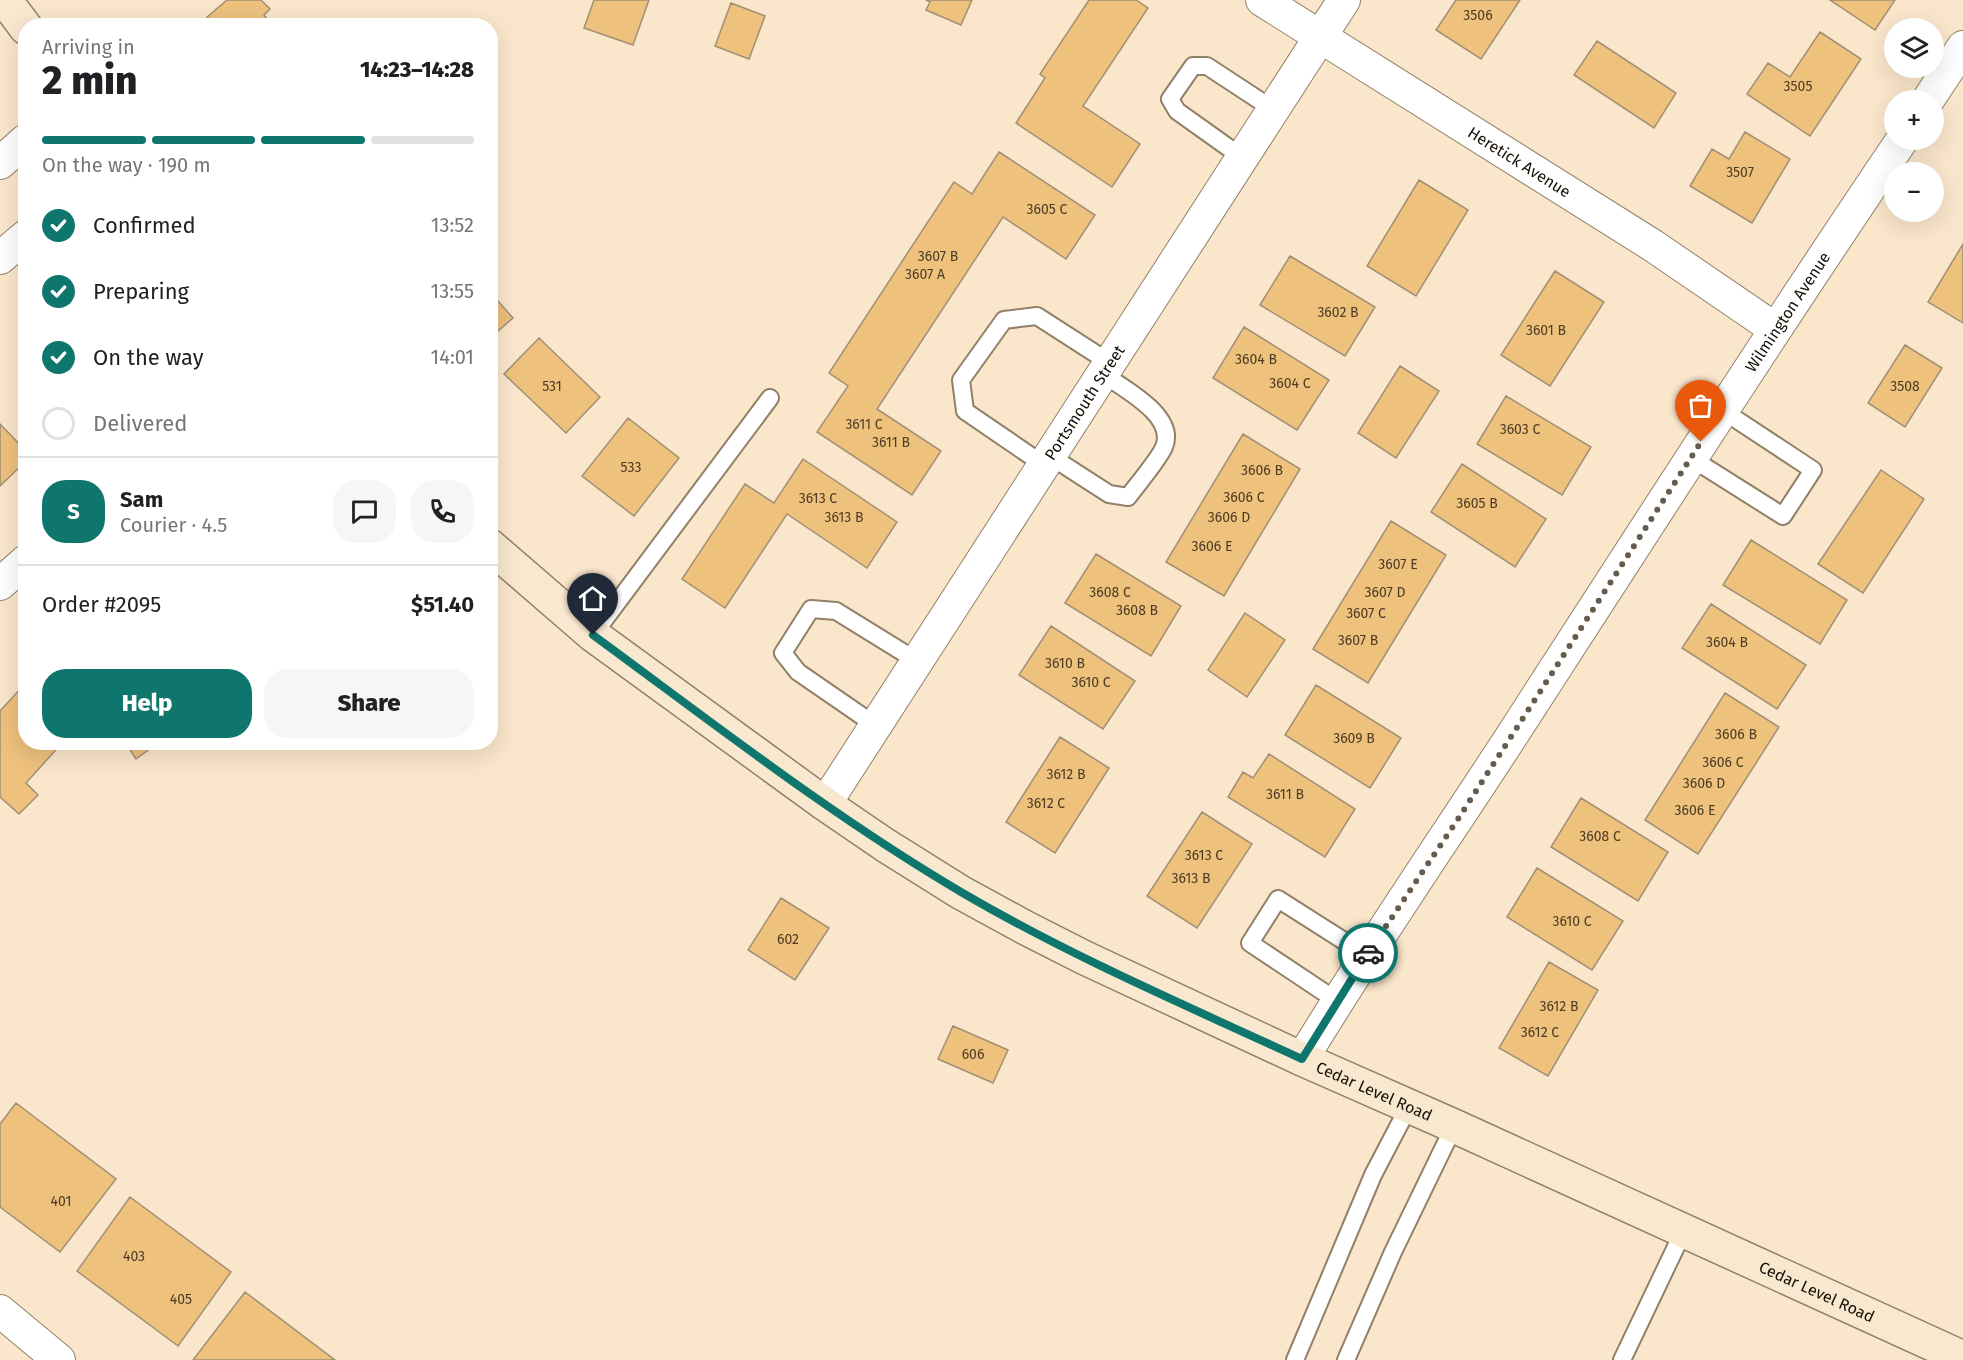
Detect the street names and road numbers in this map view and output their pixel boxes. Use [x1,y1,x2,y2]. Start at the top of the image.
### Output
street label: Heretick Avenue [1464,123,1574,201]
street label: Wilmington Avenue [1741,248,1834,376]
street label: Portsmouth Street [1041,342,1129,464]
street label: Cedar Level Road [1313,1057,1435,1125]
street label: Cedar Level Road [1756,1257,1877,1326]

